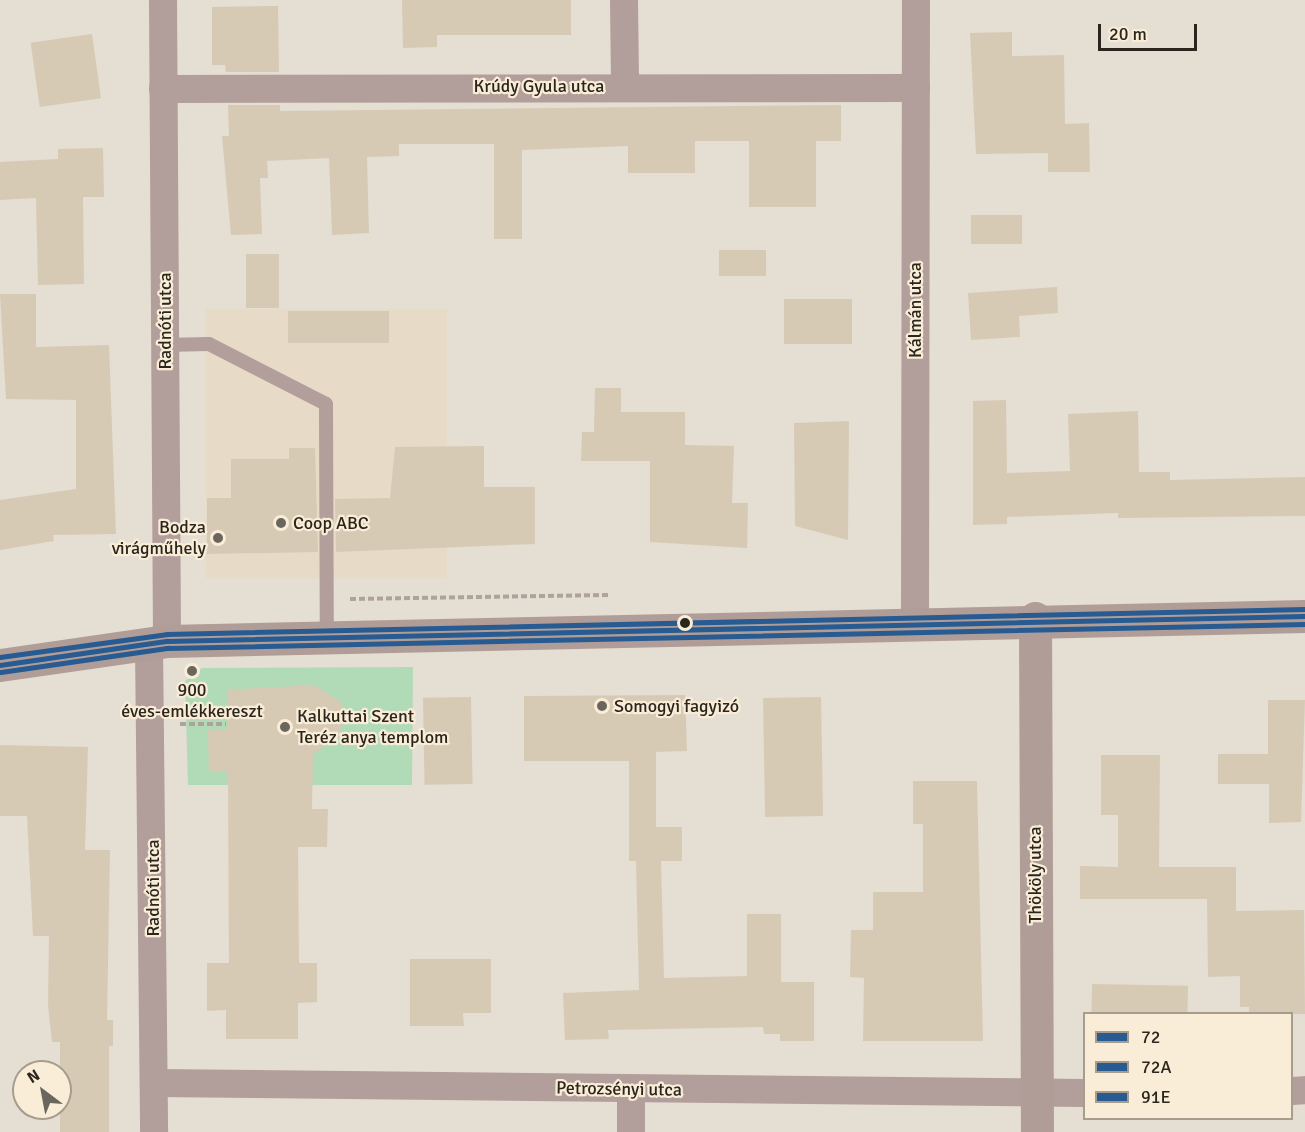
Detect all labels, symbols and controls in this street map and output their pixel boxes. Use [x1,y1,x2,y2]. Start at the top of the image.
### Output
scale bar [1101,12,1200,50]
text: 20 m [1109,23,1147,45]
street label: Krúdy Gyula utca [474,75,604,97]
street label: Kálmán utca [904,262,926,358]
street label: Radnóti utca [154,272,176,370]
place label: Coop ABC [293,512,369,534]
marker: Coop ABC [274,516,288,530]
place label: Bodza virágműhely [112,517,206,560]
marker: Bodza virágműhely [211,531,225,545]
unlabelled marker [679,617,691,629]
marker: 900 éves-emlékkereszt [185,664,199,678]
place label: 900 éves-emlékkereszt [121,680,263,722]
place label: Somogyi fagyizó [614,695,739,717]
marker: Somogyi fagyizó [595,699,609,713]
place label: Kalkuttai Szent Teréz anya templom [297,706,448,748]
marker: Kalkuttai Szent Teréz anya templom [278,720,292,734]
street label: Thököly utca [1024,826,1046,924]
street label: Radnóti utca [142,839,164,937]
legend [1083,1012,1293,1120]
text: 72 [1141,1026,1160,1048]
text: 72A [1141,1056,1171,1078]
north arrow [12,1060,72,1120]
text: N [23,1065,44,1088]
street label: Petrozsényi utca [556,1077,682,1101]
text: 91E [1141,1086,1171,1108]

